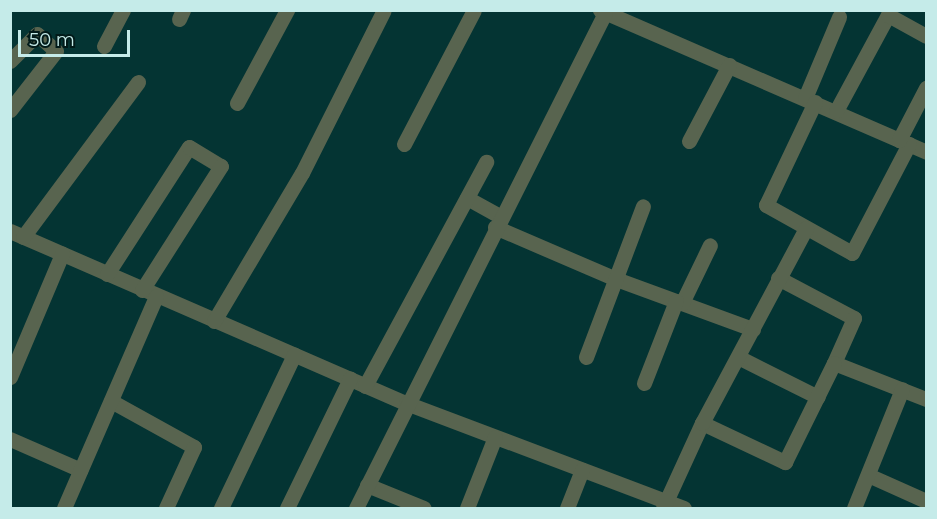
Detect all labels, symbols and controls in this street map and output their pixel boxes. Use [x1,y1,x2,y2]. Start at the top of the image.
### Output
scale bar [21,18,134,56]
text: 50 m [29,29,75,51]

